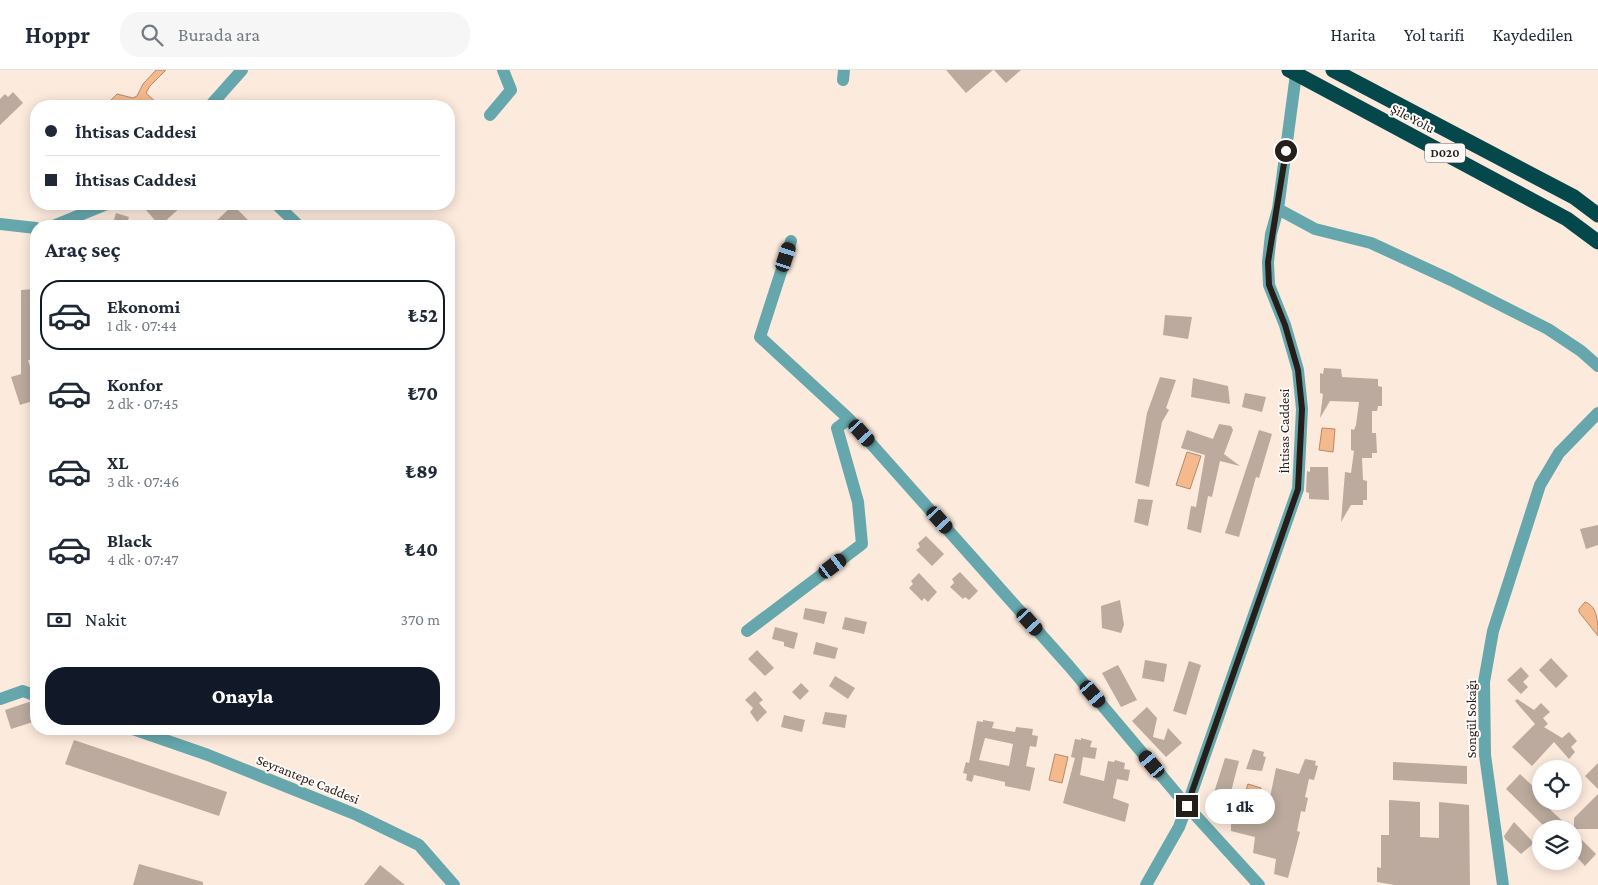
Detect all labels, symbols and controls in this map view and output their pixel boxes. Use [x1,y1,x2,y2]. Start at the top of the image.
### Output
search box [120,12,470,57]
text: Hoppr [25,21,90,48]
icon: search [138,21,166,49]
text: Burada ara [178,24,260,45]
text: Harita [1330,25,1376,45]
text: Yol tarifi [1404,25,1465,45]
text: Kaydedilen [1493,25,1573,45]
street label: Şile Yolu [1388,100,1438,136]
text: İhtisas Caddesi [75,121,197,142]
route start [1275,140,1297,162]
road number: D020 [1425,144,1465,162]
text: İhtisas Caddesi [75,169,197,190]
text: Araç seç [45,237,120,262]
car [774,240,797,274]
icon: car [47,293,92,338]
text: Ekonomi [107,296,180,317]
text: ₺52 [408,305,438,326]
text: 1 dk · 07:44 [107,317,177,334]
icon: car [47,371,92,416]
text: Konfor [107,374,163,395]
text: ₺70 [408,383,438,404]
street label: İhtisas Caddesi [1276,388,1292,473]
text: 2 dk · 07:45 [107,395,179,412]
car [846,417,877,449]
icon: car [47,449,92,494]
text: XL [107,452,129,473]
text: ₺89 [406,461,438,482]
text: 3 dk · 07:46 [107,473,179,490]
car [924,504,955,536]
icon: car [47,527,92,572]
text: Black [107,530,152,551]
text: ₺40 [405,539,438,560]
text: 4 dk · 07:47 [107,551,179,568]
car [816,551,849,581]
icon: cash [45,606,73,634]
car [1014,606,1045,638]
text: Nakit [85,609,127,630]
text: 370 m [401,611,440,628]
button: Onayla [45,667,440,725]
car [1077,678,1108,710]
street label: Songül Sokağı [1463,679,1479,758]
car [1136,748,1167,780]
street label: Seyrantepe Caddesi [254,751,362,807]
map controls [1532,760,1582,870]
button: locate [1532,760,1582,810]
callout: 1 dk [1204,788,1274,824]
route end [1176,795,1198,817]
text: 1 dk [1226,798,1254,815]
button: layers [1532,820,1582,870]

